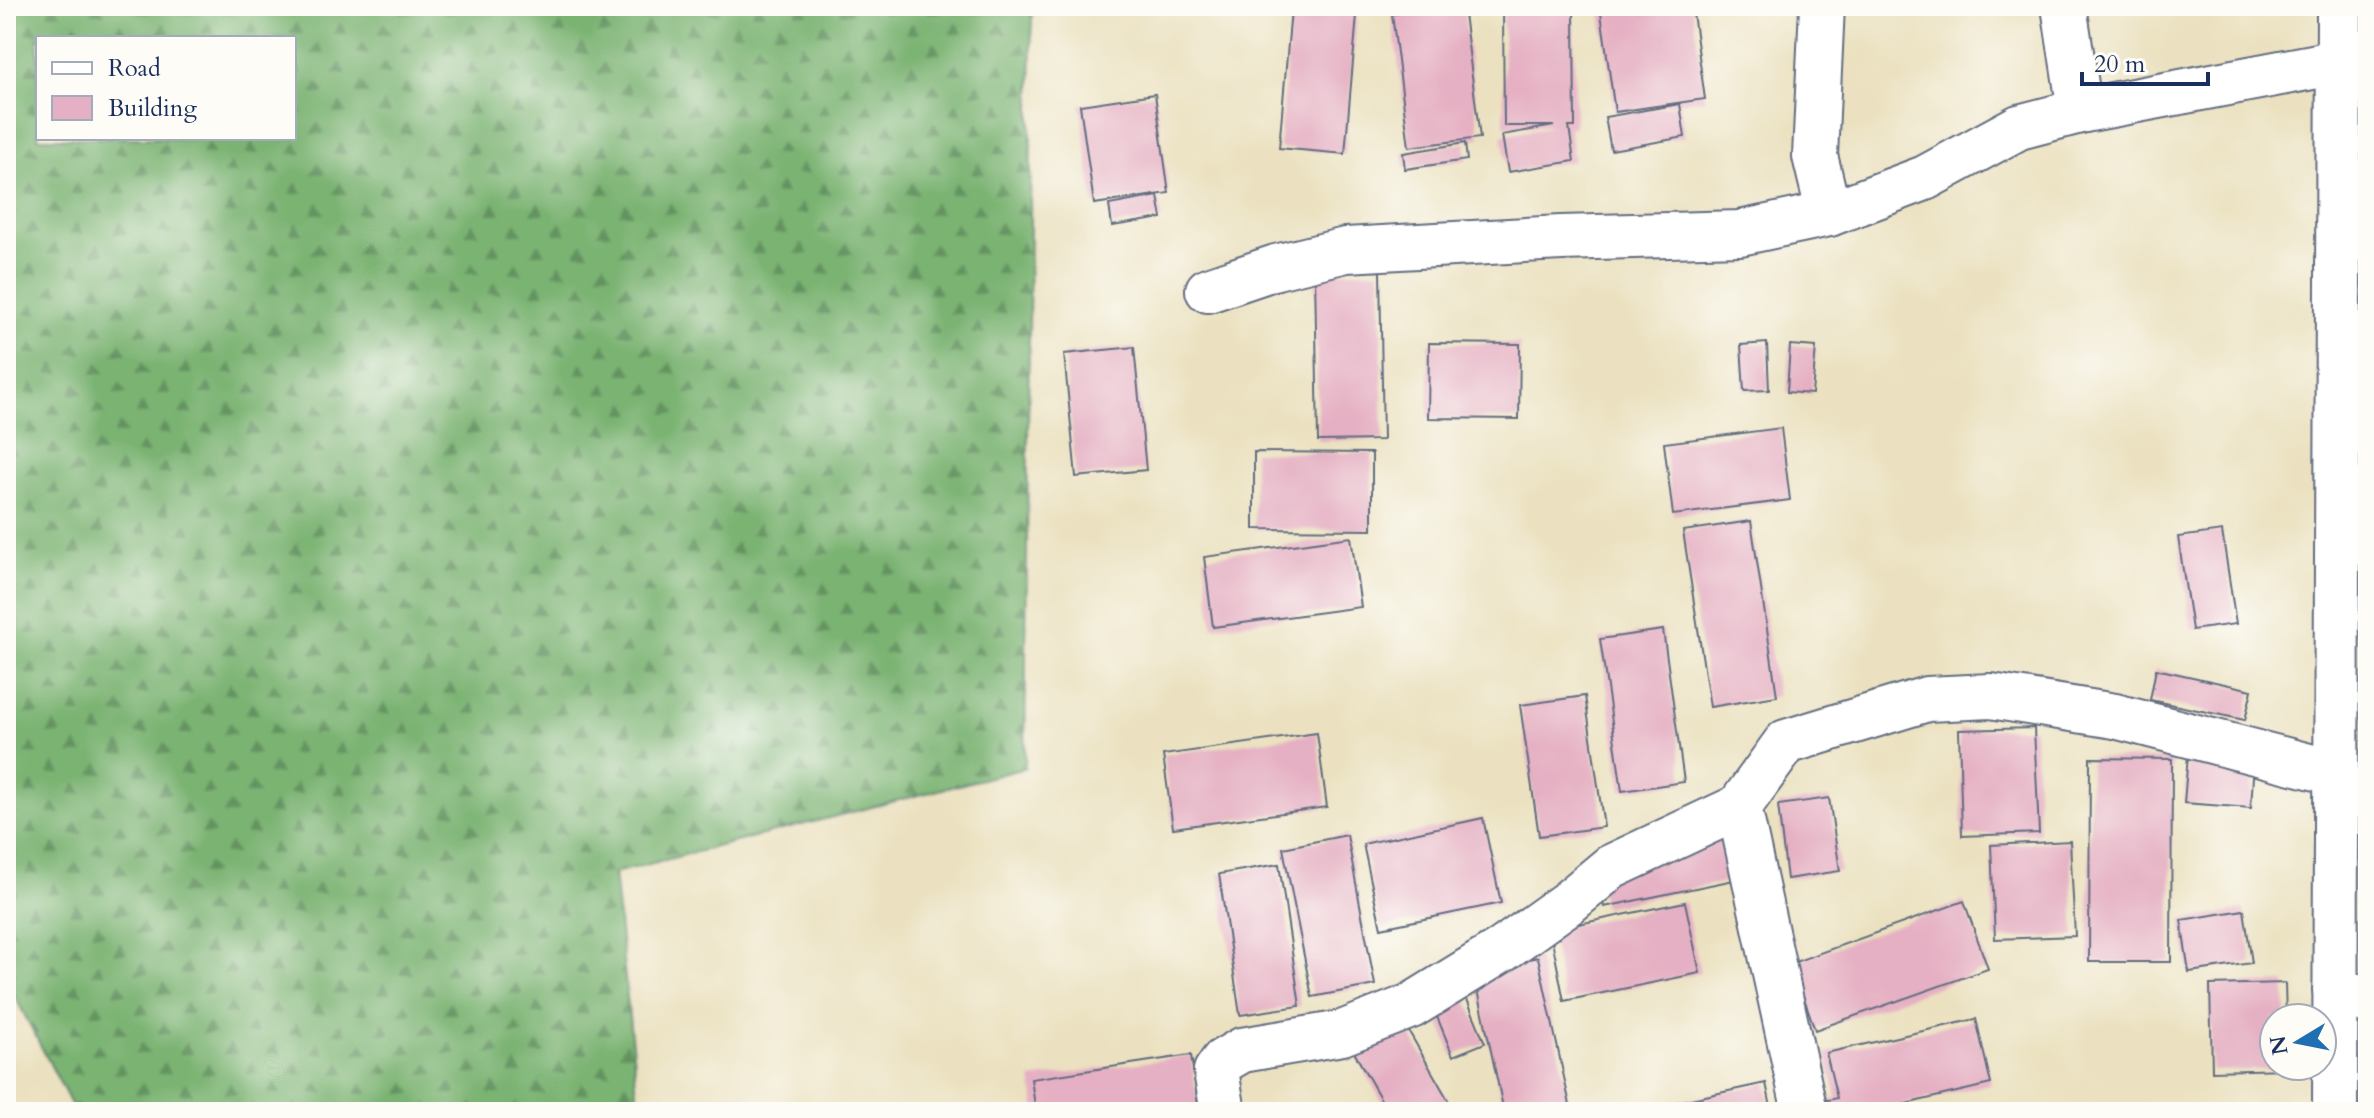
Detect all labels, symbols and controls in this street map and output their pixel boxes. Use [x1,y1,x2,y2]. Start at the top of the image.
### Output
legend [36,36,296,140]
scale bar [2082,36,2208,86]
text: 20 m [2094,48,2146,81]
text: Road [108,52,161,85]
text: Building [108,92,198,125]
north arrow [2258,1002,2338,1082]
text: N [2263,1033,2296,1057]

